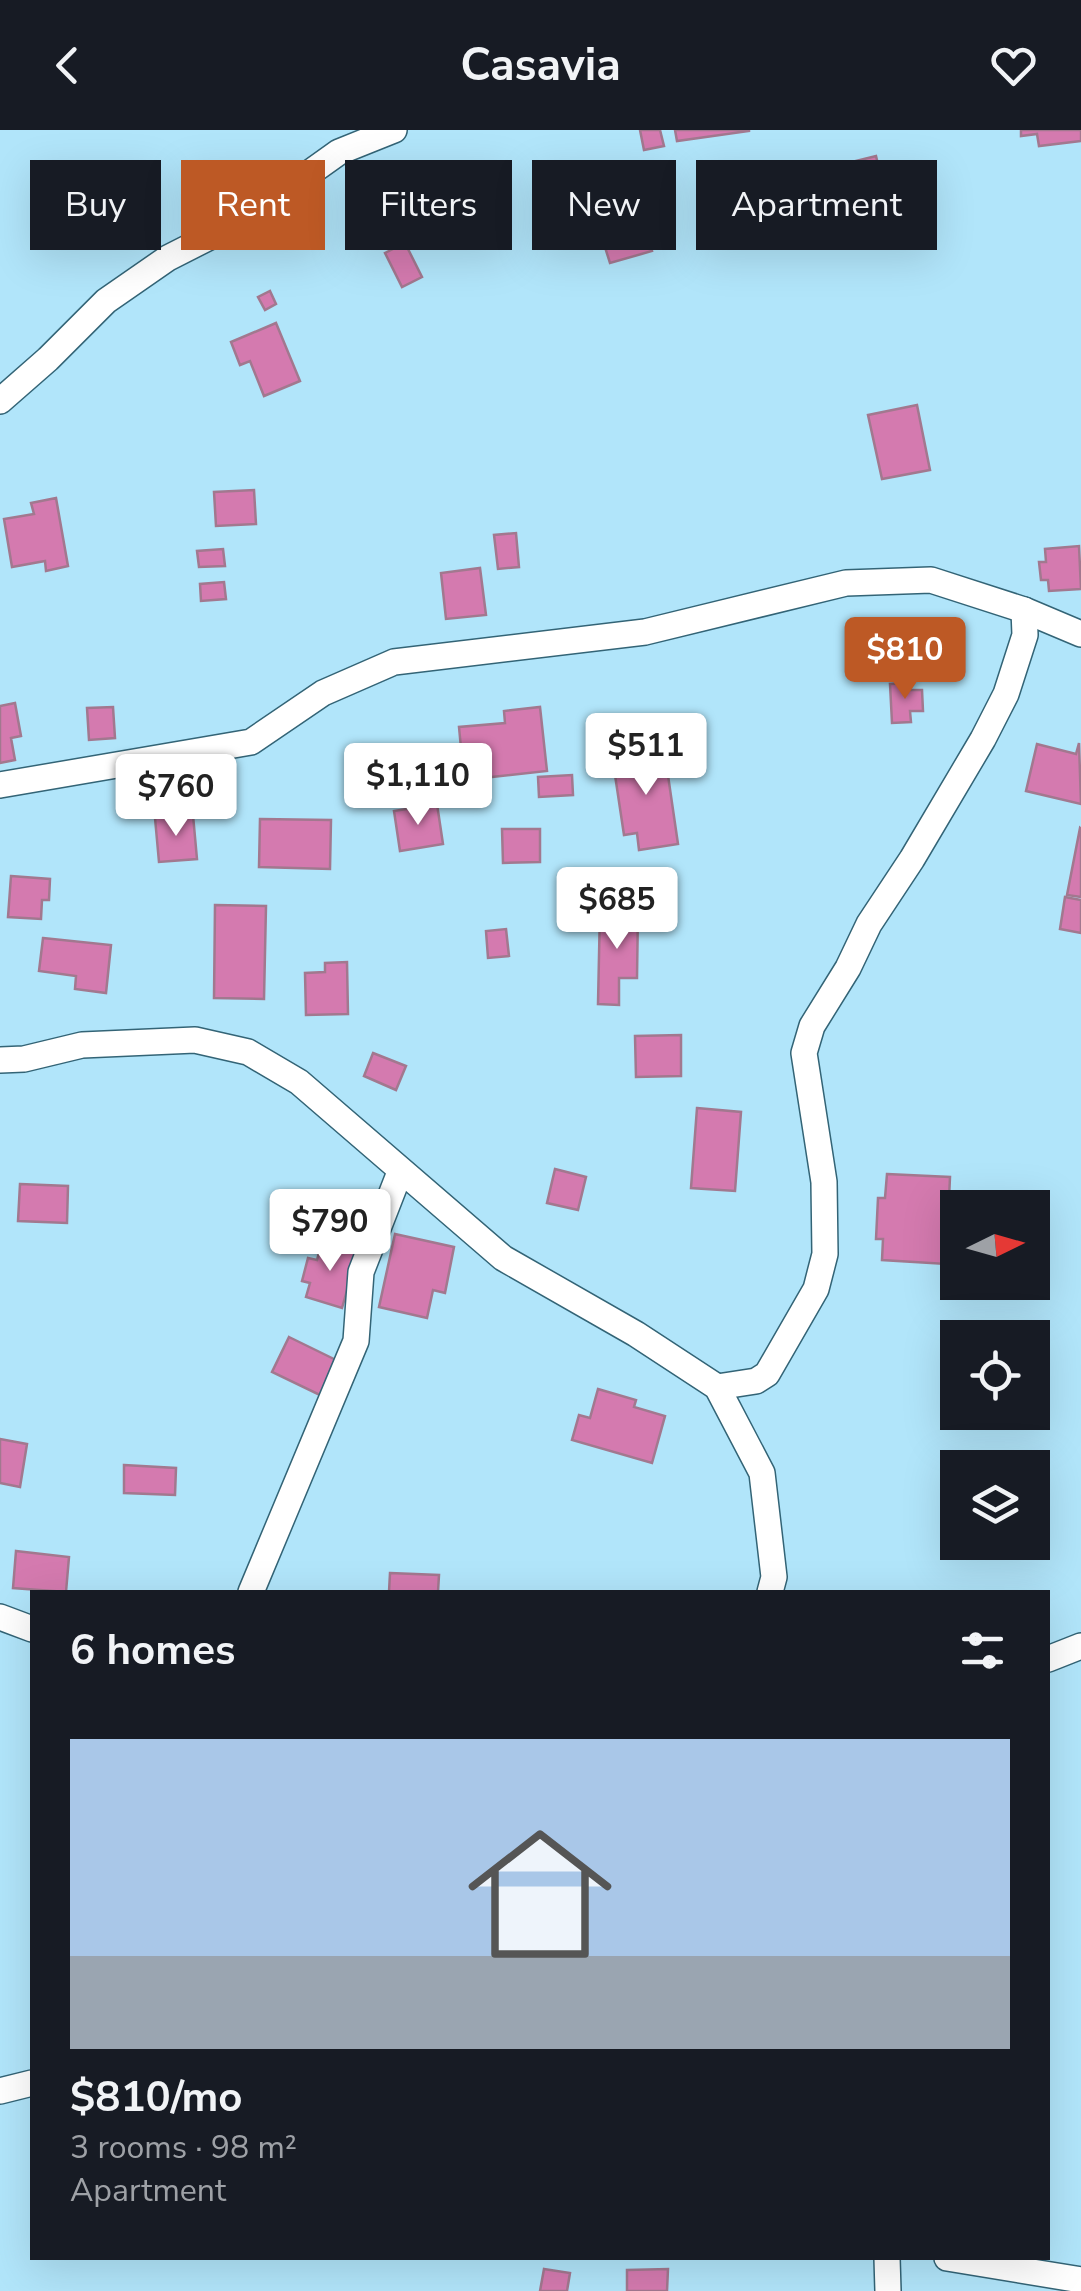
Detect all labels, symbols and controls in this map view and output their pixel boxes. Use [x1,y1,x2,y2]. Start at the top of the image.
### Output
text: Casavia [460,35,621,96]
icon: back [40,38,95,93]
icon: heart [986,38,1041,93]
chip: Buy [30,160,161,250]
chip: Rent [181,160,325,250]
chip: Filters [345,160,512,250]
chip: New [532,160,676,250]
chip: Apartment [696,160,937,250]
pin: $810 [846,617,964,702]
text: $810 [867,628,943,671]
pin: $511 [587,713,705,798]
text: $511 [608,724,684,767]
pin: $1,110 [337,743,499,828]
pin: $760 [117,754,235,839]
text: $1,110 [366,754,470,797]
text: $760 [138,765,214,808]
pin: $685 [558,867,676,952]
text: $685 [579,878,655,921]
pin: $790 [271,1189,389,1274]
north arrow [940,1190,1050,1300]
map controls [940,1190,1050,1560]
text: $790 [292,1200,368,1243]
button: locate [940,1320,1050,1430]
button: layers [940,1450,1050,1560]
text: 6 homes [70,1622,235,1679]
icon: filters [955,1623,1010,1678]
icon: home [450,1804,630,1984]
text: $810/mo [70,2069,242,2126]
text: 3 rooms · 98 m² [70,2126,297,2169]
text: Apartment [70,2169,226,2212]

